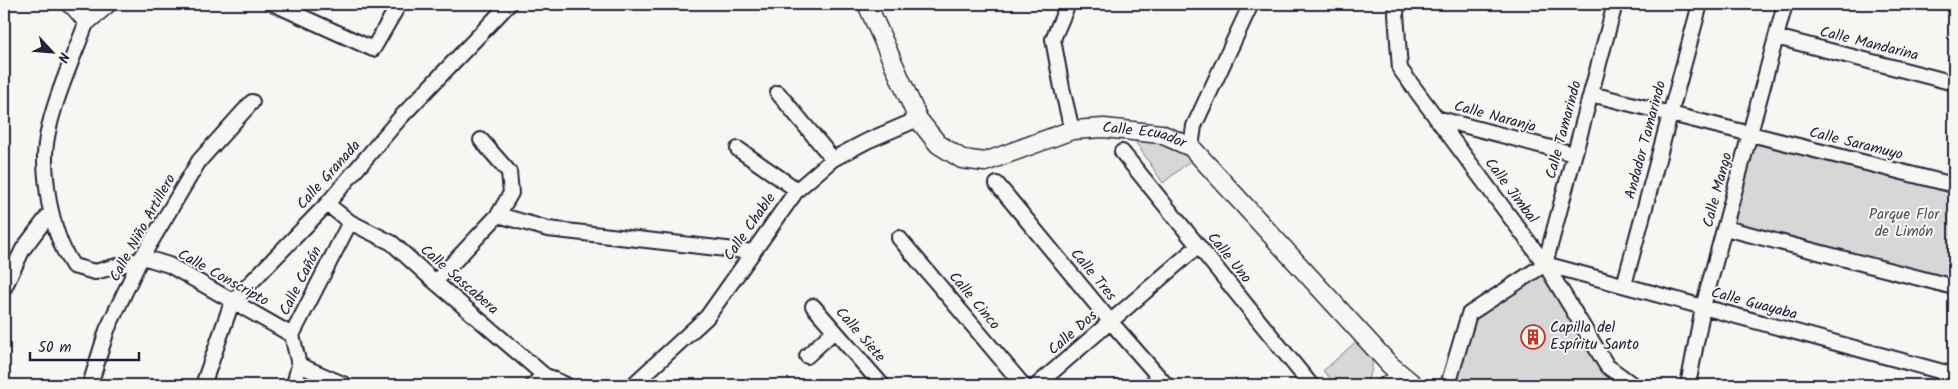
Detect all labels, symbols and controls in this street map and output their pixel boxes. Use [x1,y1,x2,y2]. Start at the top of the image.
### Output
street label: Calle Mandarina [1817,20,1921,68]
north arrow [28,28,78,78]
text: N [51,48,75,66]
street label: Calle Tamarindo [1539,78,1589,182]
street label: Andador Tamarindo [1619,78,1673,202]
street label: Calle Naranja [1451,95,1539,139]
street label: Calle Ecuador [1101,116,1191,156]
street label: Calle Saramuyo [1806,121,1906,167]
street label: Calle Granada [291,135,367,215]
street label: Calle Mango [1696,150,1740,230]
street label: Calle Jimbal [1478,153,1544,229]
street label: Calle Niño Artillero [103,170,183,286]
street label: Calle Chable [718,188,782,266]
park label: Parque Flor de Limón [1869,203,1940,244]
street label: Calle Uno [1201,227,1257,289]
street label: Calle Sascabera [414,239,504,321]
street label: Calle Cañón [273,242,329,320]
street label: Calle Conscripto [173,243,273,313]
street label: Calle Tres [1064,243,1123,307]
street label: Calle Cinco [942,266,1006,336]
street label: Calle Guayaba [1708,281,1800,327]
street label: Calle Siete [829,302,891,368]
street label: Calle Dos [1043,304,1104,361]
place label: Capilla del Espíritu Santo [1550,316,1639,357]
building icon: Capilla del Espíritu Santo [1520,324,1546,350]
scale bar [30,329,139,361]
text: 50 m [38,336,72,360]

